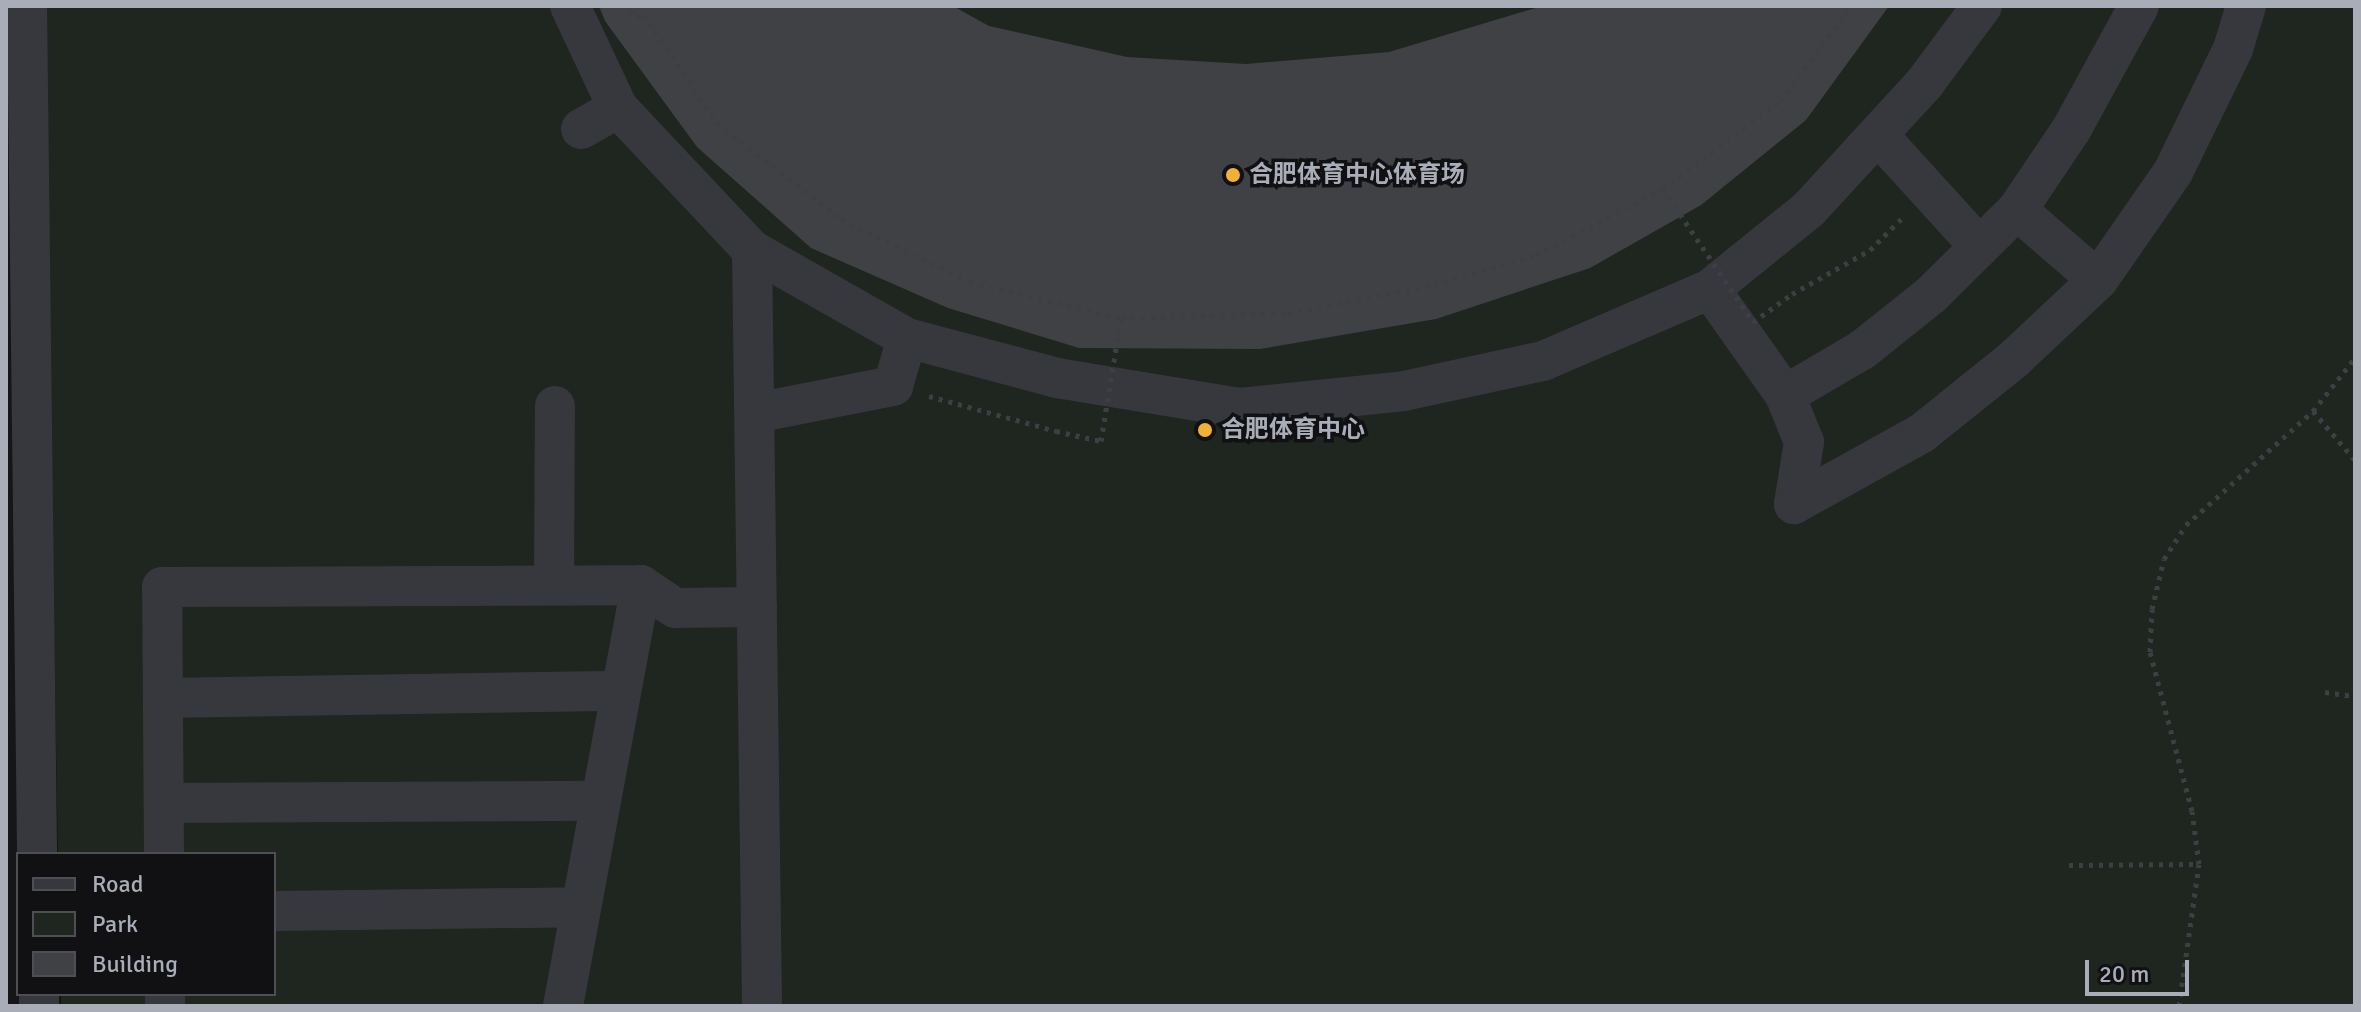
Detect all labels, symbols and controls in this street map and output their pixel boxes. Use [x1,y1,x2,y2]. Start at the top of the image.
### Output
place label: 合肥体育中心体育场 [1249,161,1465,189]
marker: 合肥体育中心体育场 [1224,166,1242,184]
place label: 合肥体育中心 [1221,416,1365,444]
marker: 合肥体育中心 [1196,421,1214,439]
legend [16,852,276,996]
text: Road [92,869,143,899]
text: Park [92,909,138,939]
scale bar [2089,944,2193,994]
text: Building [92,949,178,979]
text: 20 m [2099,959,2149,989]

